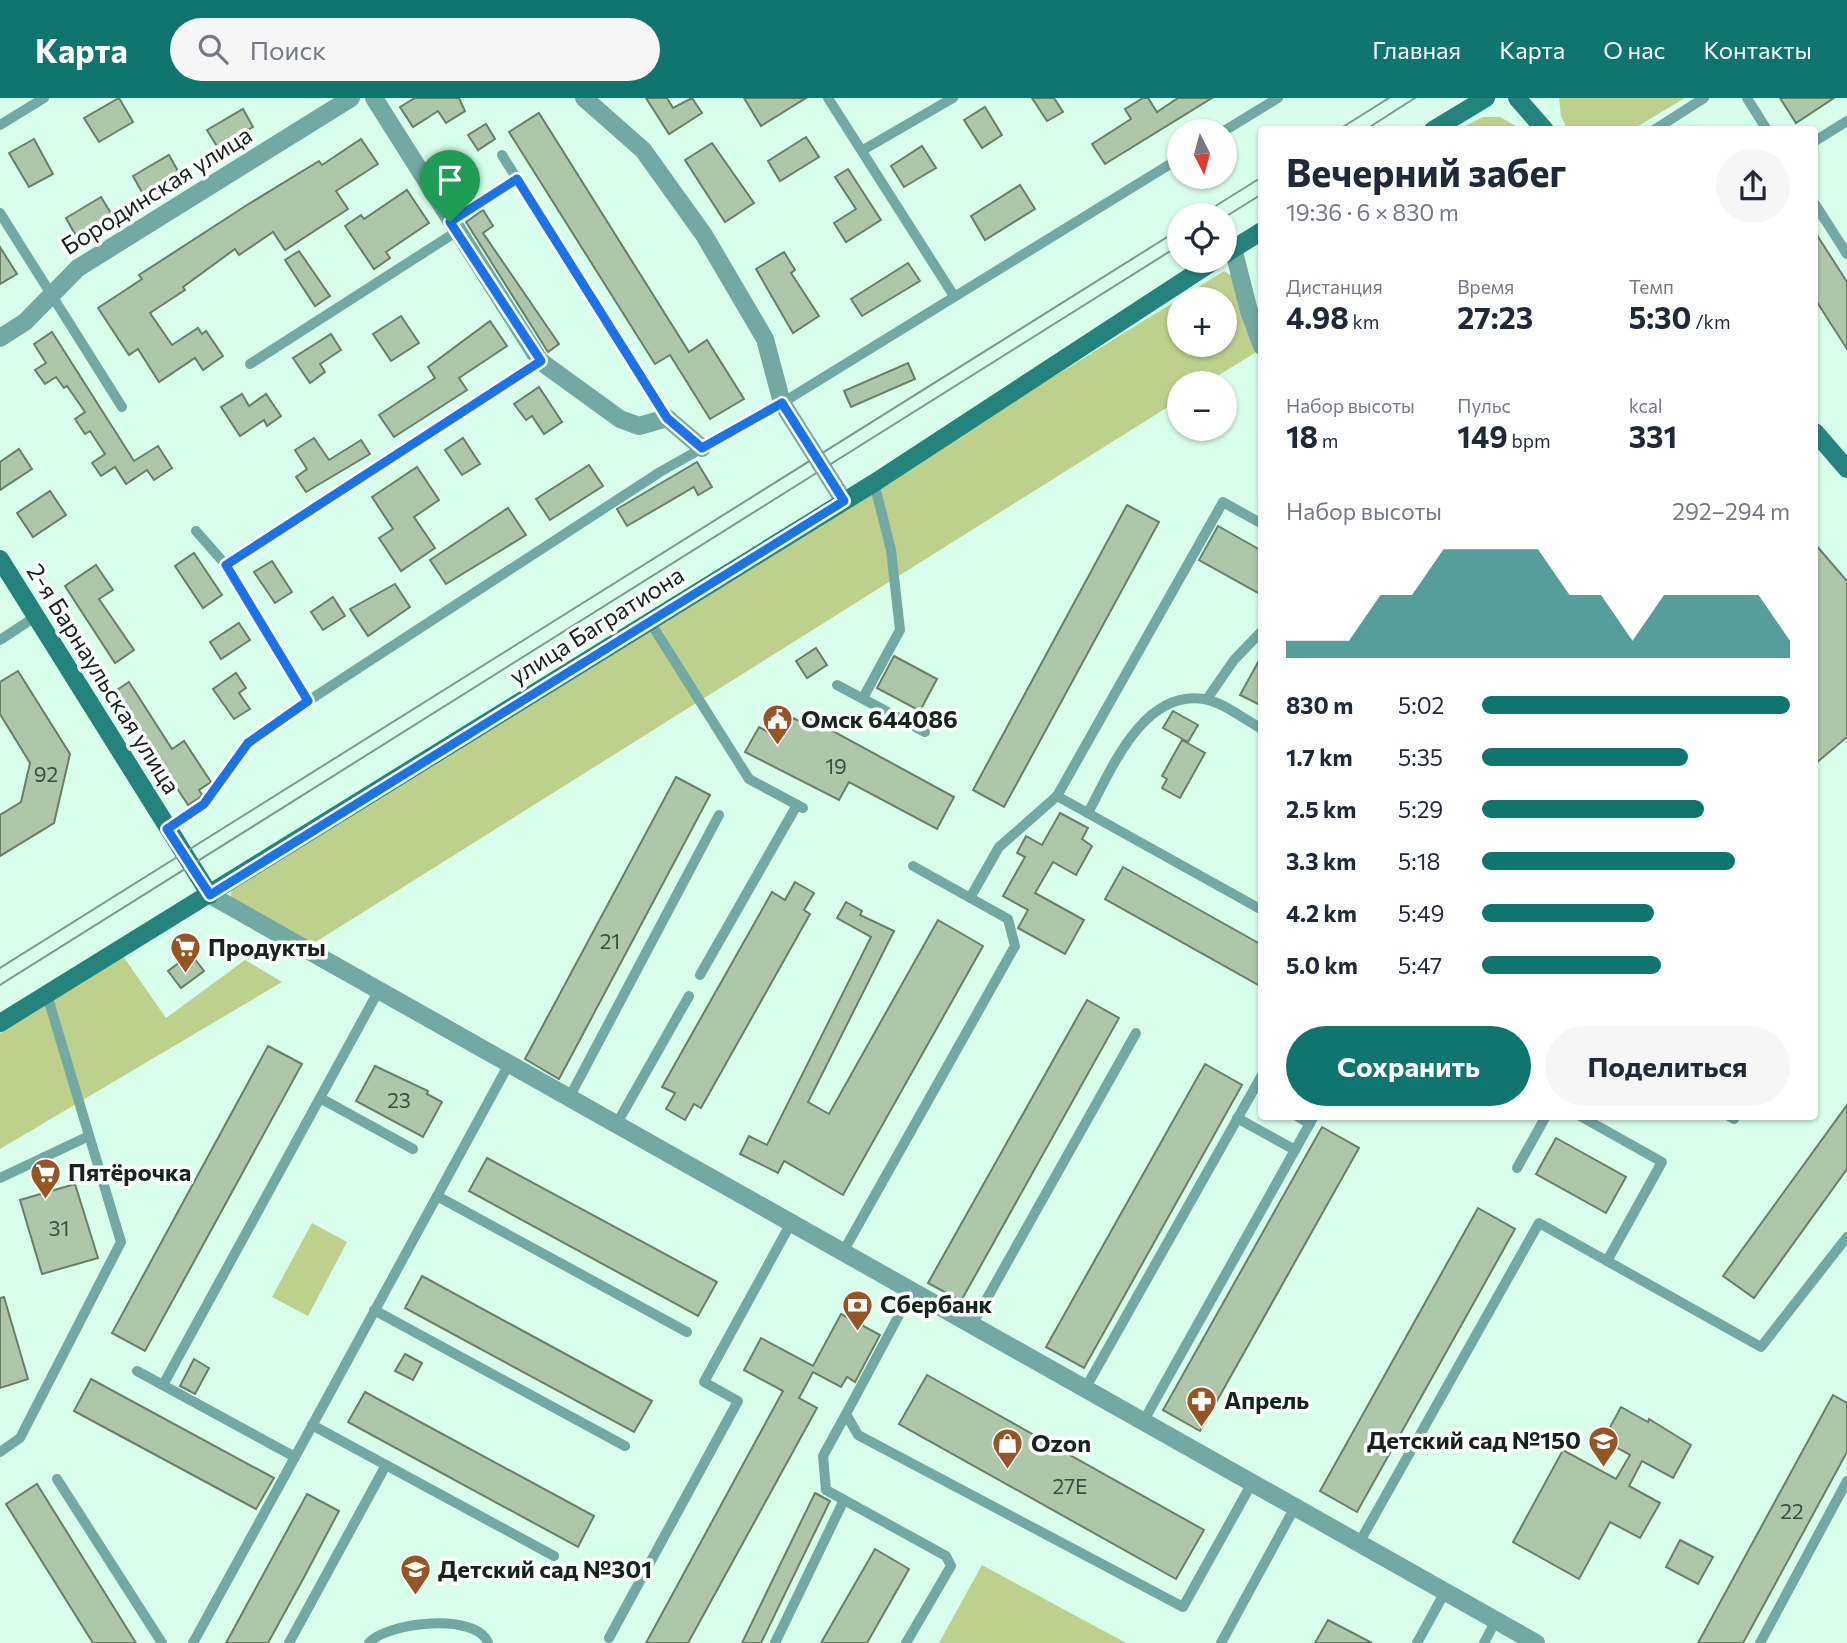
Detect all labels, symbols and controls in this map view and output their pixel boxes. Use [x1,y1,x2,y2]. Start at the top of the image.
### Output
search box [170,18,660,81]
text: Карта [35,29,128,70]
icon: search [194,30,232,68]
text: Поиск [250,34,326,65]
text: Главная [1372,35,1461,64]
text: Карта [1499,35,1565,64]
text: О нас [1603,35,1665,64]
text: Контакты [1703,35,1812,64]
street label: Бородинская улица [56,119,257,260]
north arrow [1167,119,1237,189]
map controls [1167,119,1237,441]
text: Вечерний забег [1286,148,1566,195]
button: share [1716,149,1790,223]
pin [420,150,480,222]
icon: arrive [431,161,469,199]
text: 19:36 · 6 × 830 m [1286,198,1459,226]
button: locate [1167,203,1237,273]
text: Дистанция [1286,275,1383,298]
text: Время [1457,275,1514,298]
text: Темп [1629,275,1674,298]
button: + [1167,287,1237,357]
text: 4.98 [1286,298,1349,335]
text: 27:23 [1457,298,1533,335]
text: 5:30 [1629,298,1692,335]
text: km [1349,310,1379,333]
text: /km [1692,310,1730,333]
button: − [1167,371,1237,441]
text: Набор высоты [1286,394,1415,417]
text: Пульс [1457,394,1511,417]
text: kcal [1629,394,1663,417]
text: 18 [1286,417,1318,454]
text: 149 [1457,417,1508,454]
text: 331 [1629,417,1677,454]
text: m [1318,429,1338,452]
text: bpm [1508,429,1551,452]
text: Набор высоты [1286,497,1442,525]
text: 292–294 m [1672,497,1790,525]
street label: 2-я Барнаульская улица [22,558,187,799]
street label: улица Багратиона [504,559,689,690]
text: 830 m [1286,691,1353,719]
text: 5:02 [1398,691,1444,719]
public building icon: Омск 644086 [761,703,795,747]
place label: Омск 644086 [801,704,958,733]
text: 1.7 km [1286,743,1353,771]
text: 5:35 [1398,743,1443,771]
house number: 19 [825,753,847,778]
house number: 92 [34,761,58,786]
text: 2.5 km [1286,795,1356,823]
text: 5:29 [1398,795,1443,823]
text: 3.3 km [1286,847,1356,875]
text: 5:18 [1398,847,1440,875]
text: 4.2 km [1286,899,1357,927]
text: 5:49 [1398,899,1444,927]
house number: 21 [600,928,620,953]
supermarket icon: Продукты [168,931,202,975]
place label: Продукты [208,932,326,961]
text: 5.0 km [1286,951,1358,979]
text: 5:47 [1398,951,1442,979]
button: Сохранить [1286,1026,1531,1106]
button: Поделиться [1545,1026,1790,1106]
house number: 23 [387,1087,411,1112]
supermarket icon: Пятёрочка [28,1156,62,1200]
place label: Пятёрочка [68,1157,191,1186]
house number: 31 [49,1215,69,1240]
bank icon: Сбербанк [840,1288,874,1332]
place label: Сбербанк [880,1289,993,1318]
pharmacy icon: Апрель [1184,1384,1218,1428]
place label: Апрель [1224,1385,1309,1414]
school or university icon: Детский сад №150 [1587,1424,1621,1468]
place label: Детский сад №150 [1367,1425,1581,1454]
shop icon: Ozon [991,1427,1025,1471]
place label: Ozon [1031,1428,1091,1457]
house number: 27Е [1052,1473,1088,1498]
house number: 22 [1780,1498,1804,1523]
school or university icon: Детский сад №301 [398,1553,432,1597]
place label: Детский сад №301 [438,1554,652,1583]

